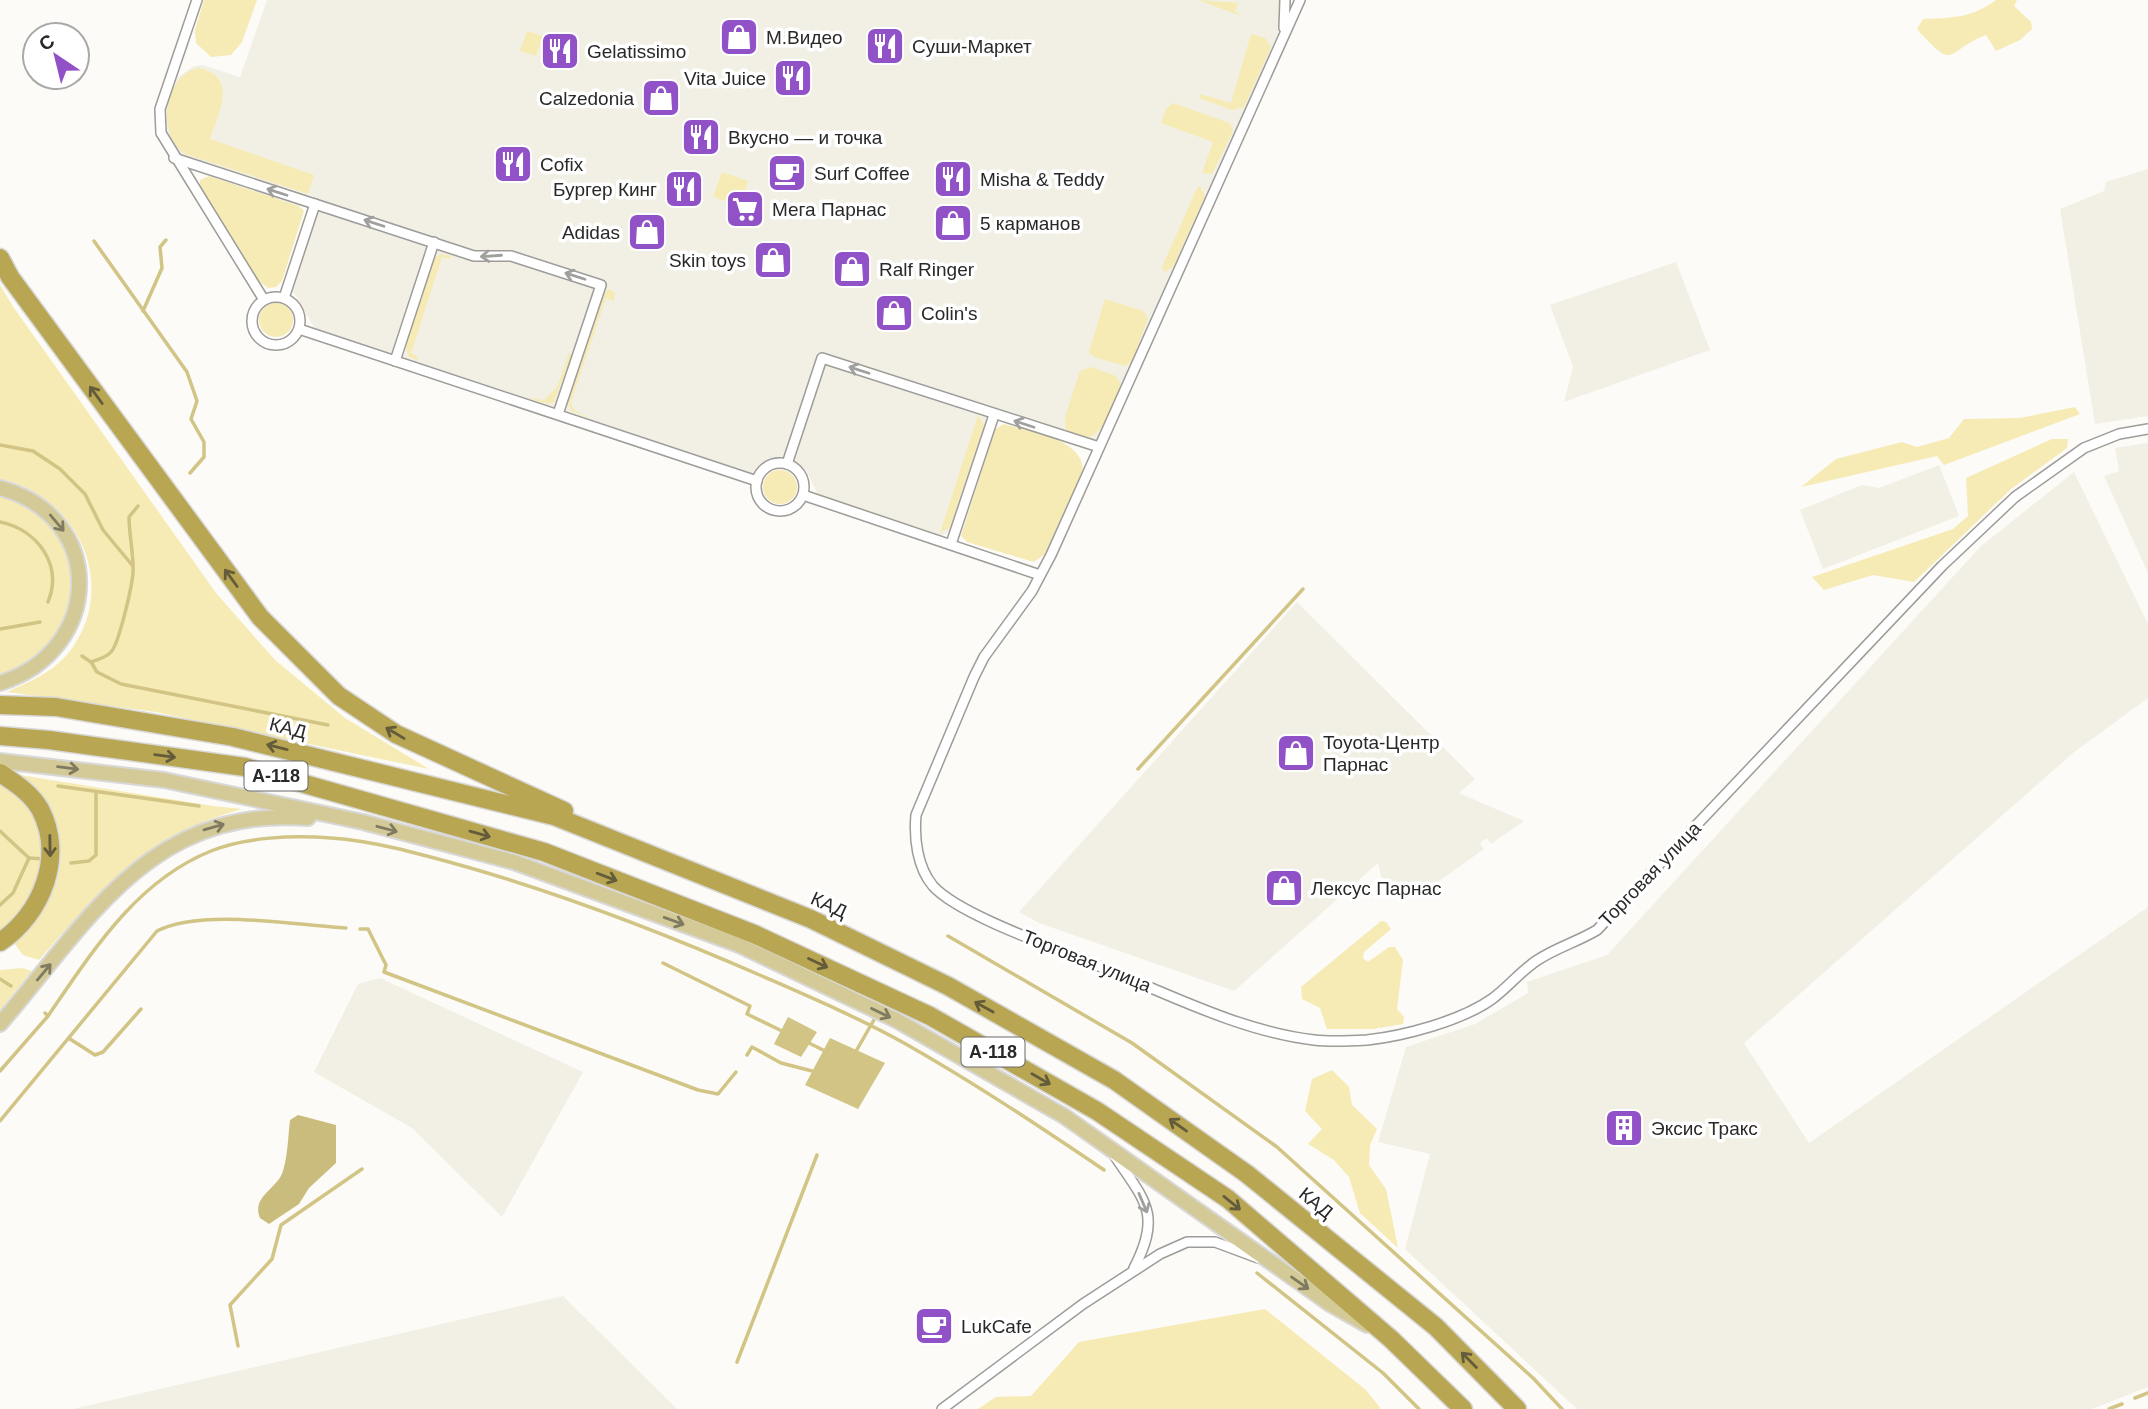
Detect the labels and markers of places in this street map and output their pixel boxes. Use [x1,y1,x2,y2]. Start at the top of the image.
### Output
shop icon: М.Видео [718,16,760,58]
restaurant icon: Суши-Маркет [864,25,906,67]
place label: М.Видео [766,27,843,48]
restaurant icon: Gelatissimo [539,30,581,72]
place label: Суши-Маркет [912,36,1032,57]
place label: Gelatissimo [587,41,686,62]
restaurant icon: Vita Juice [772,57,814,99]
place label: Vita Juice [684,68,766,89]
shop icon: Calzedonia [640,77,682,119]
place label: Calzedonia [539,88,634,109]
restaurant icon: Вкусно — и точка [680,116,722,158]
place label: Вкусно — и точка [728,127,883,148]
restaurant icon: Cofix [492,143,534,185]
cafe icon: Surf Coffee [766,152,808,194]
place label: Cofix [540,154,584,175]
restaurant icon: Misha & Teddy [932,158,974,200]
place label: Surf Coffee [814,163,910,184]
restaurant icon: Бургер Кинг [663,168,705,210]
place label: Misha & Teddy [980,169,1105,190]
place label: Бургер Кинг [553,179,657,200]
supermarket icon: Мега Парнас [724,188,766,230]
place label: Мега Парнас [772,199,886,220]
shop icon: 5 карманов [932,202,974,244]
shop icon: Adidas [626,211,668,253]
place label: 5 карманов [980,213,1081,234]
place label: Adidas [562,222,620,243]
shop icon: Skin toys [752,239,794,281]
shop icon: Ralf Ringer [831,248,873,290]
place label: Skin toys [669,250,746,271]
place label: Ralf Ringer [879,259,975,280]
shop icon: Colin's [873,292,915,334]
place label: Colin's [921,303,977,324]
shop icon: Toyota-Центр Парнас [1275,732,1317,774]
place label: Toyota-Центр Парнас [1323,732,1440,775]
shop icon: Лексус Парнас [1263,867,1305,909]
place label: Лексус Парнас [1311,878,1441,899]
building icon: Эксис Тракс [1603,1107,1645,1149]
place label: Эксис Тракс [1651,1118,1758,1139]
cafe icon: LukCafe [913,1305,955,1347]
place label: LukCafe [961,1316,1032,1337]

